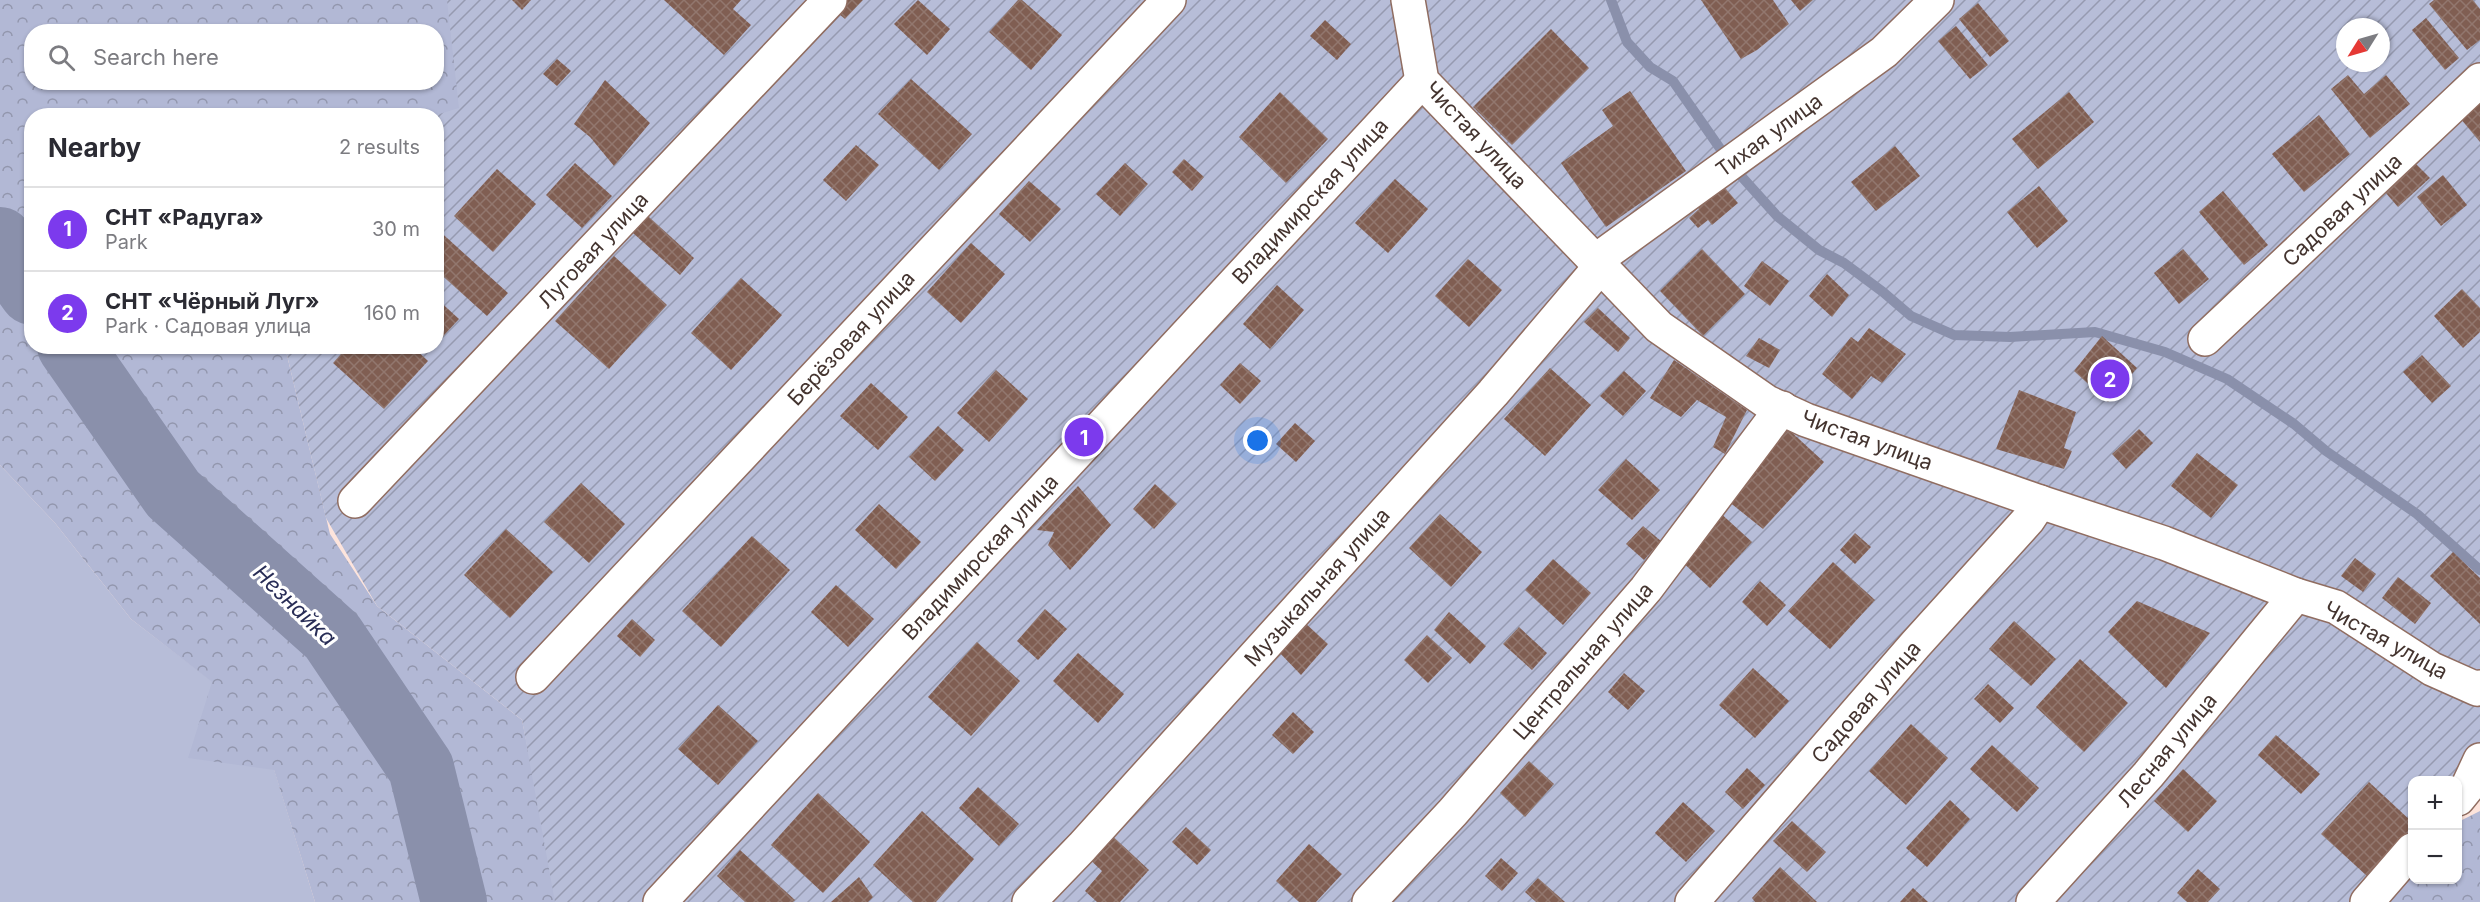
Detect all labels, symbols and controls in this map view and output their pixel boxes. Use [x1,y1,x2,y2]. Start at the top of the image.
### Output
north arrow [2336,18,2390,72]
search box [24,24,444,90]
icon: search [45,41,78,74]
text: Search here [93,44,219,70]
street label: Чистая улица [1420,76,1532,194]
street label: Тихая улица [1711,88,1827,182]
street label: Владимирская улица [1227,113,1393,289]
text: Nearby [48,132,141,163]
text: 2 results [339,135,420,159]
street label: Садовая улица [2277,148,2407,272]
street label: Луговая улица [533,187,653,313]
text: СНТ «Радуга» [105,204,264,230]
text: 1 [63,217,72,241]
text: 30 m [372,217,420,241]
text: Park [105,230,148,254]
street label: Берёзовая улица [782,266,920,410]
text: СНТ «Чёрный Луг» [105,288,319,314]
text: 2 [61,301,74,325]
text: 160 m [364,301,420,325]
text: Park · Садовая улица [105,314,311,338]
pin: 2 [2090,356,2130,401]
street label: Чистая улица [1798,405,1936,475]
pin: 1 [1064,414,1104,460]
your location [1243,426,1272,455]
street label: Владимирская улица [897,469,1063,645]
street label: Музыкальная улица [1239,503,1395,671]
water label: Незнайка [248,559,342,651]
street label: Центральная улица [1508,577,1658,745]
street label: Чистая улица [2320,596,2452,684]
street label: Садовая улица [1806,636,1926,768]
street label: Лесная улица [2112,688,2222,812]
map controls [2408,776,2462,884]
button: + [2408,776,2462,830]
button: − [2408,830,2462,884]

